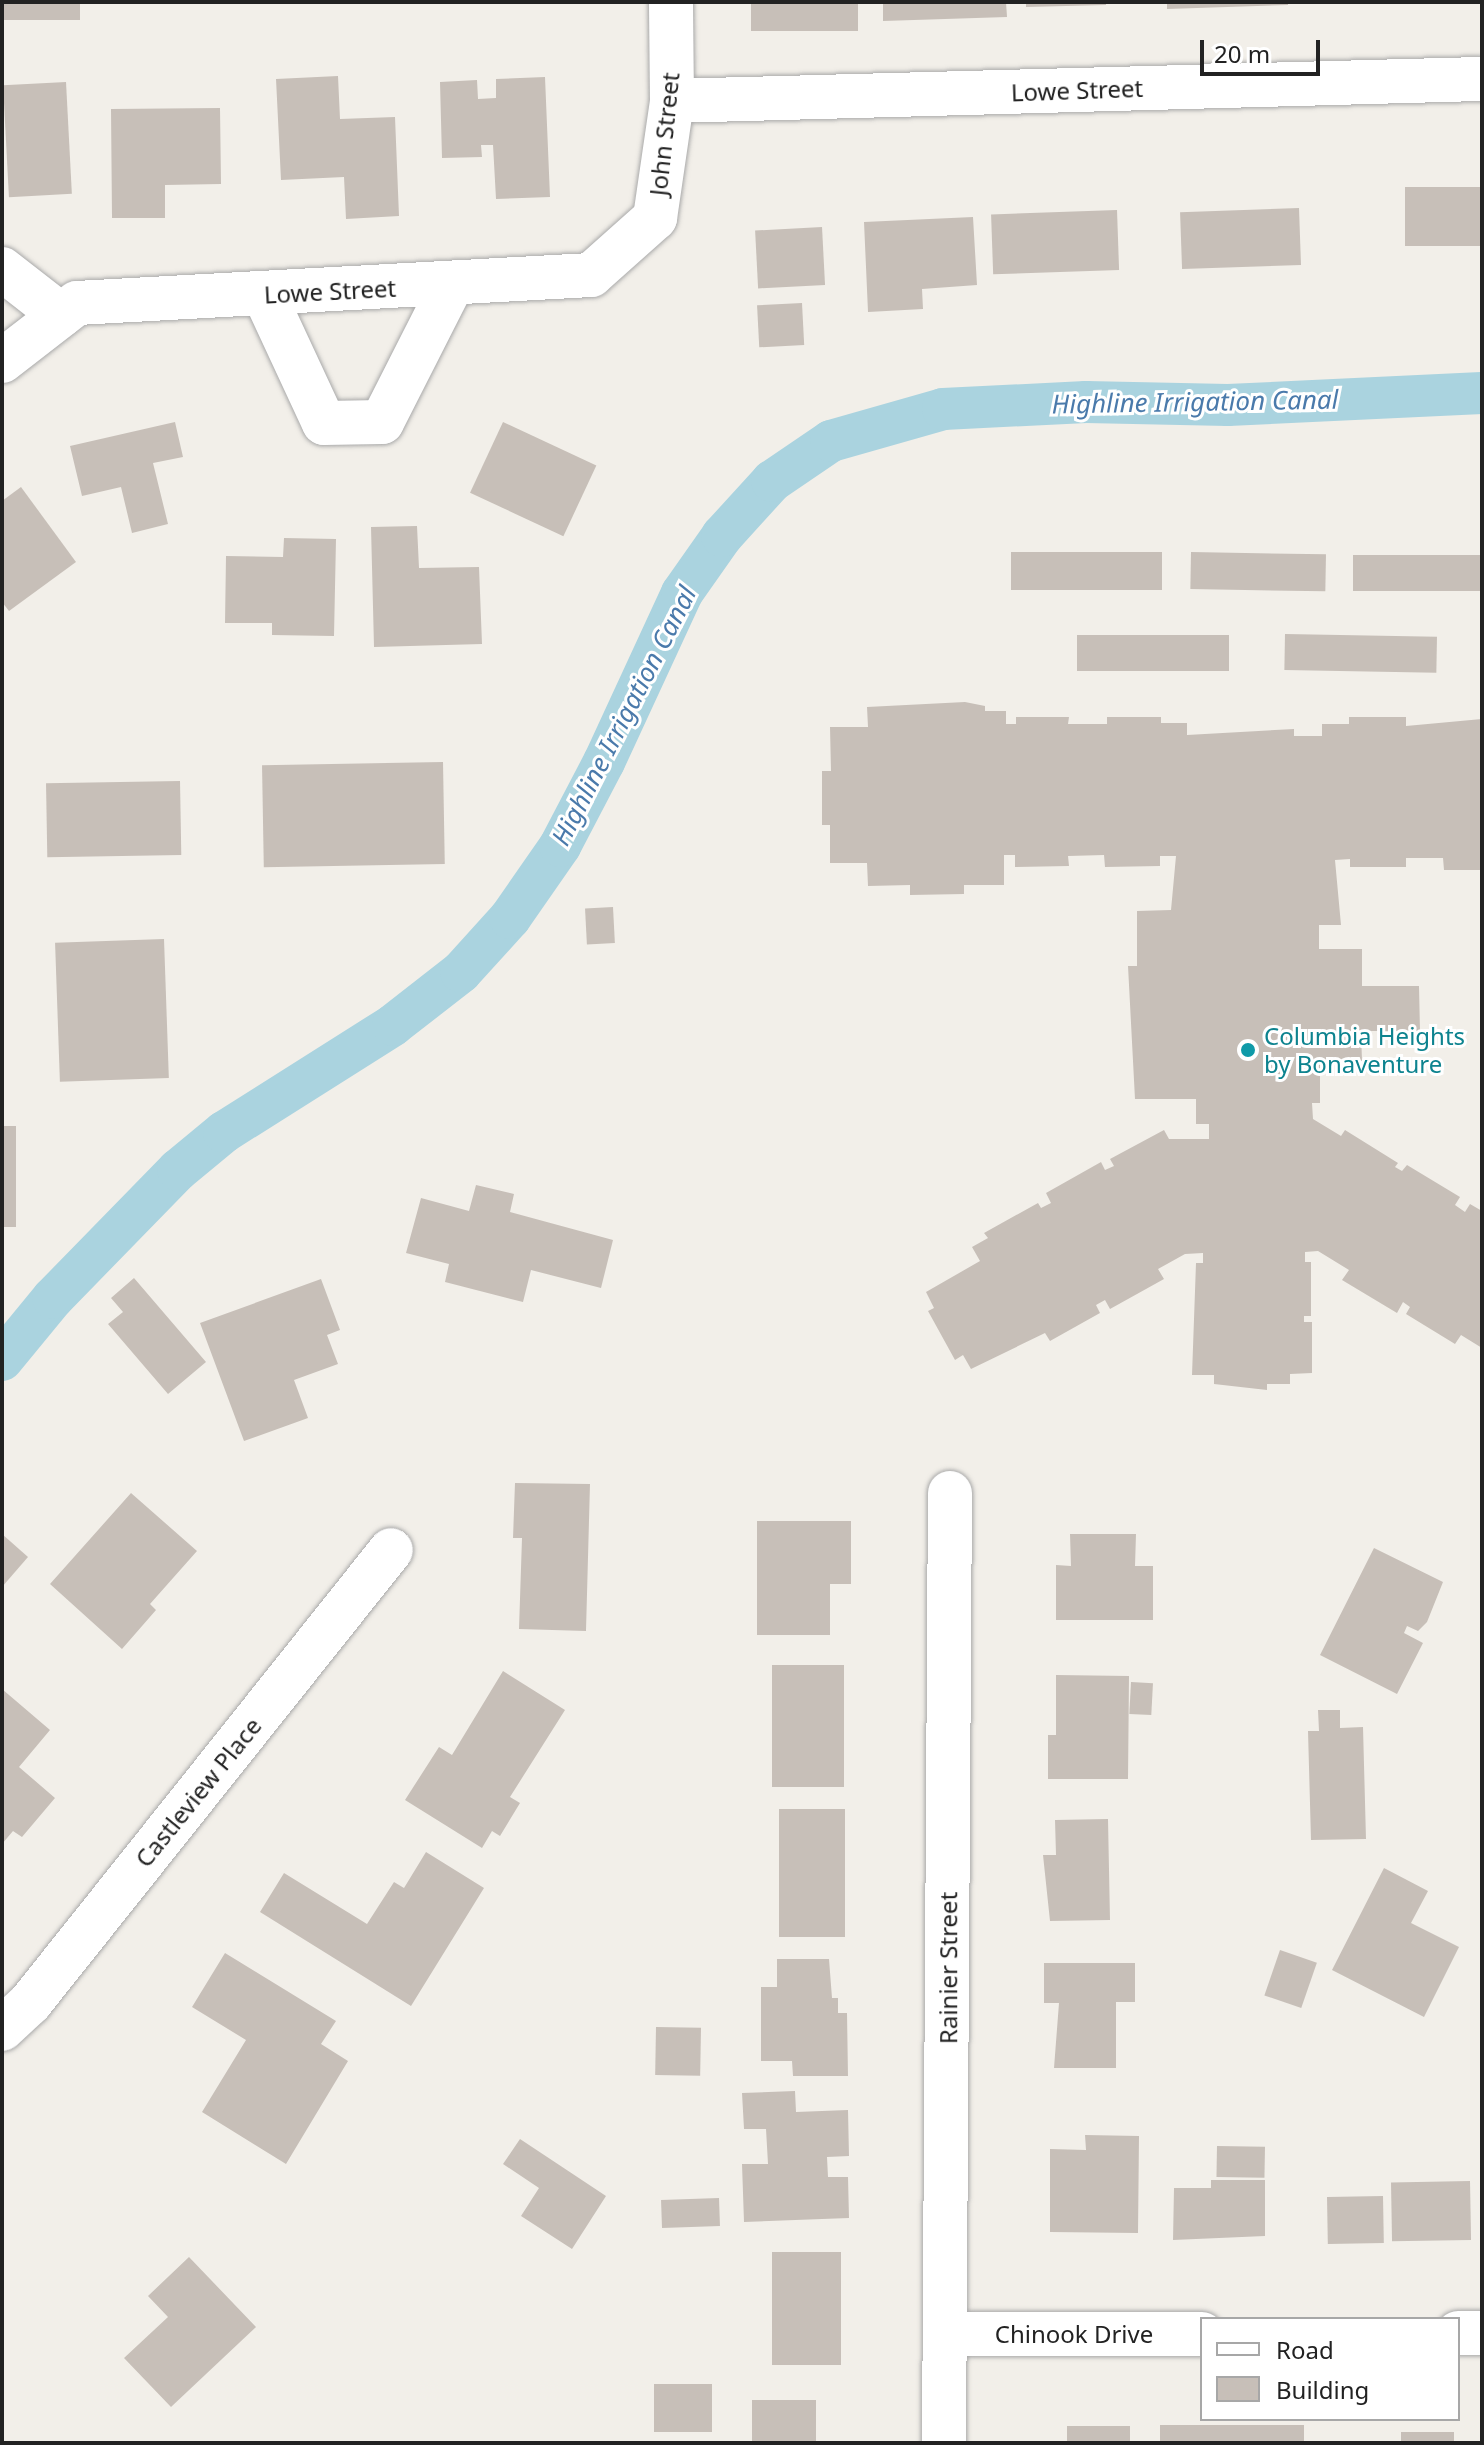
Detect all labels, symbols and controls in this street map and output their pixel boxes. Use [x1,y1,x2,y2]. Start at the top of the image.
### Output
scale bar [1204,24,1324,74]
text: 20 m [1214,37,1270,70]
street label: John Street [643,71,685,197]
street label: Lowe Street [1010,73,1144,107]
street label: Lowe Street [263,273,397,309]
water label: Highline Irrigation Canal [1051,384,1339,420]
water label: Highline Irrigation Canal [545,581,703,851]
place label: Columbia Heights by Bonaventure [1264,1022,1465,1078]
marker: Columbia Heights by Bonaventure [1239,1041,1257,1059]
street label: Castleview Place [129,1712,267,1872]
street label: Rainier Street [934,1892,962,2044]
legend [1200,2317,1460,2421]
street label: Chinook Drive [995,2320,1153,2348]
text: Road [1276,2333,1334,2366]
text: Building [1276,2373,1369,2406]

